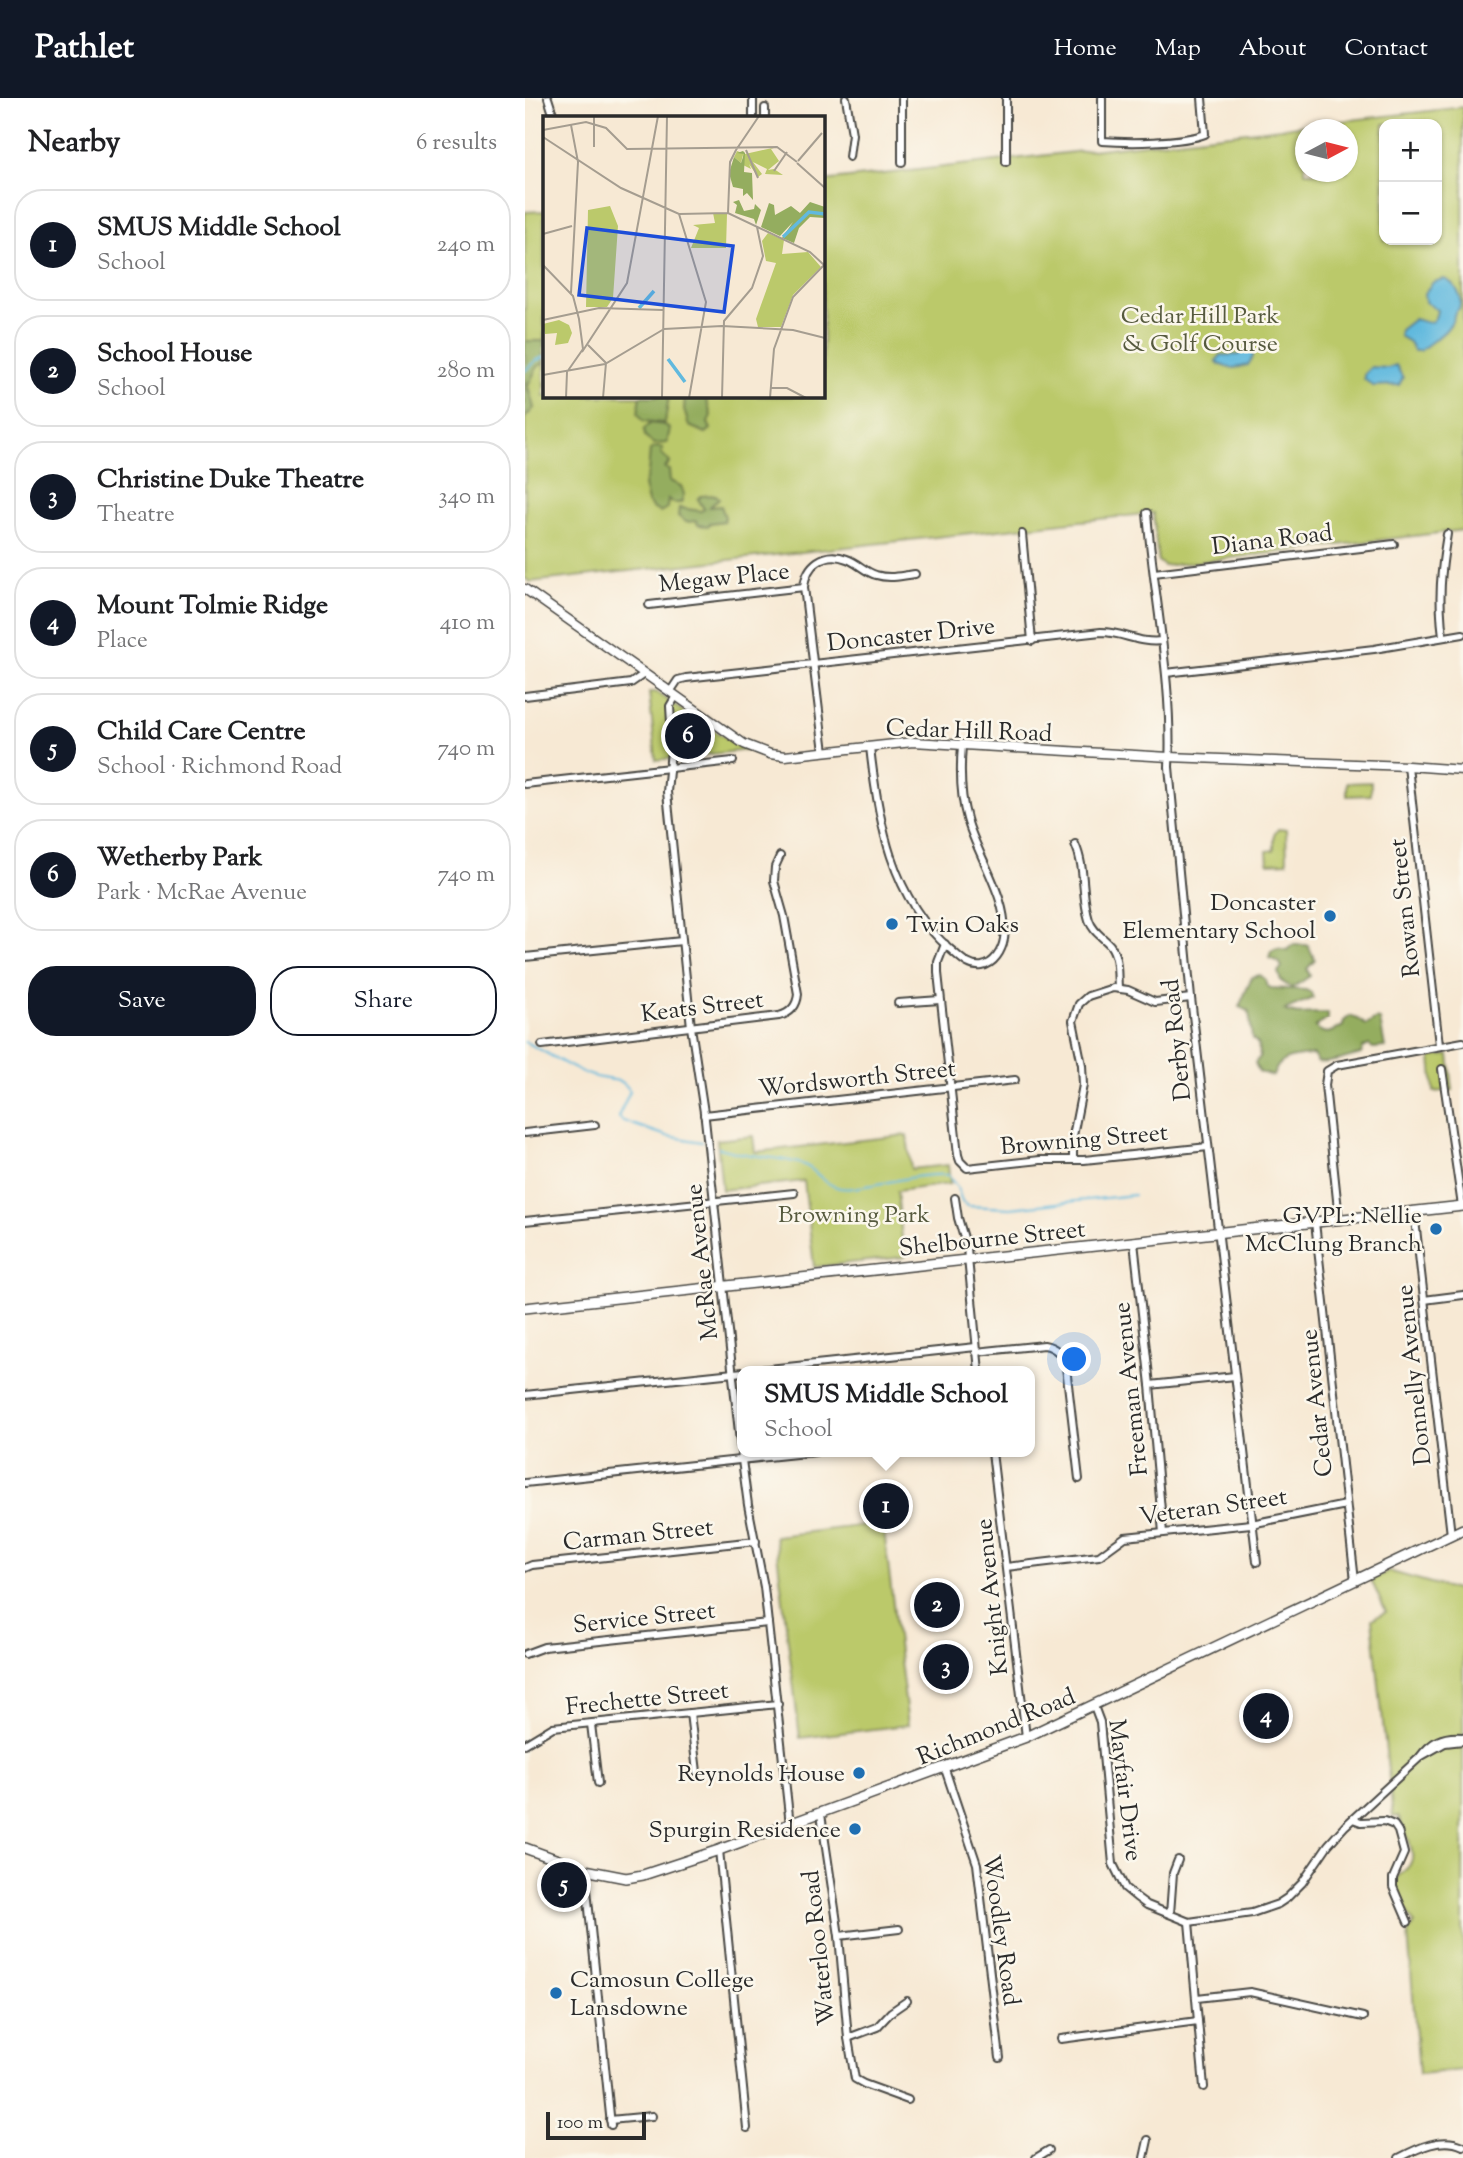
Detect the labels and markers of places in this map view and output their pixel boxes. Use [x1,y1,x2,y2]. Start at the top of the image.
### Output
pin: 6 [665,710,711,762]
place label: Doncaster Elementary School [1122,887,1316,949]
marker: Doncaster Elementary School [1322,908,1338,924]
place label: Twin Oaks [906,909,1019,943]
marker: Twin Oaks [884,916,900,932]
place label: GVPL: Nellie McClung Branch [1245,1200,1422,1262]
marker: GVPL: Nellie McClung Branch [1428,1221,1444,1237]
pin: 1 [863,1480,909,1532]
pin: 2 [914,1579,960,1631]
pin: 3 [923,1641,969,1693]
pin: 4 [1243,1690,1289,1742]
place label: Reynolds House [678,1758,845,1792]
marker: Reynolds House [851,1765,867,1781]
place label: Spurgin Residence [648,1814,841,1848]
marker: Spurgin Residence [847,1821,863,1837]
pin: 5 [541,1859,587,1911]
place label: Camosun College Lansdowne [570,1964,754,2026]
marker: Camosun College Lansdowne [548,1985,564,2001]

